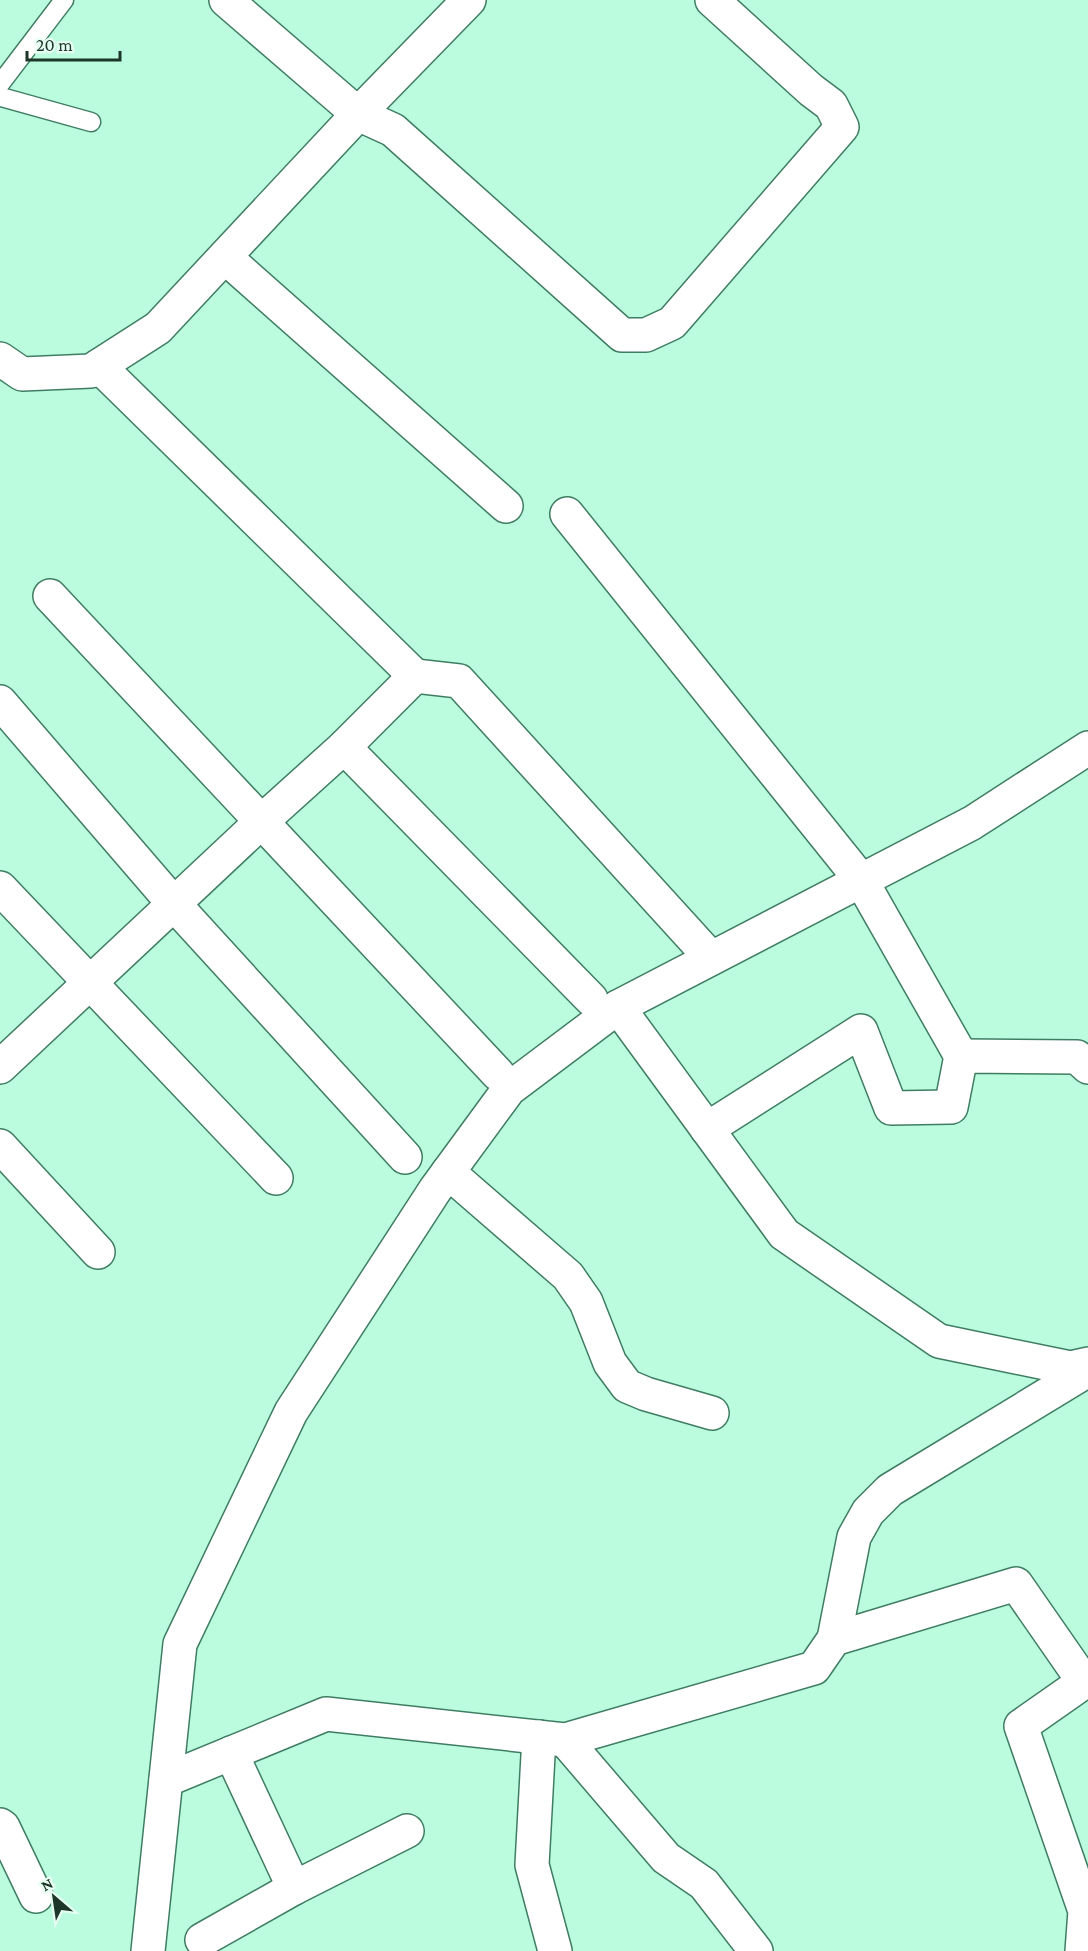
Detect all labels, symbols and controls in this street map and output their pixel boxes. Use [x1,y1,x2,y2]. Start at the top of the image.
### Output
scale bar [27,24,120,62]
text: 20 m [36,35,73,55]
north arrow [24,1867,84,1927]
text: N [38,1874,56,1894]

